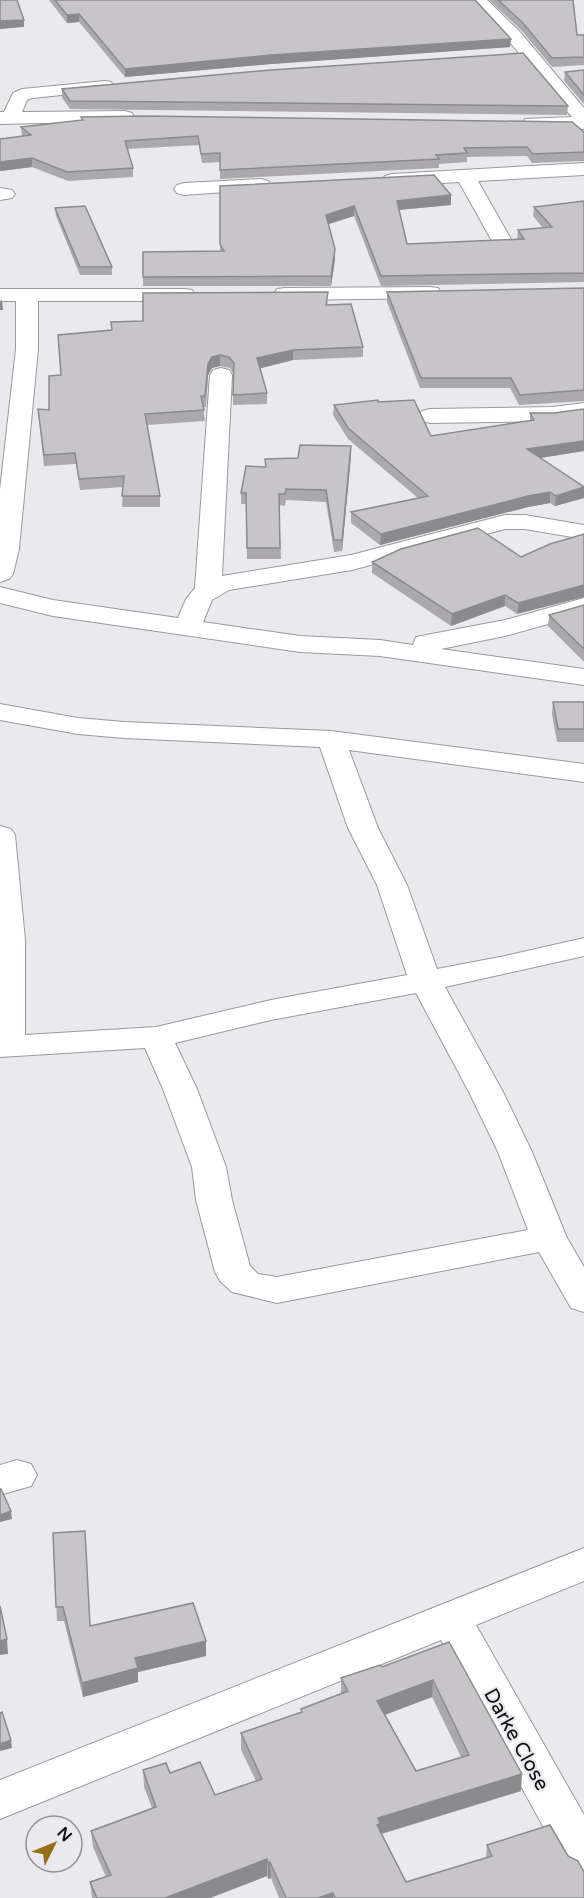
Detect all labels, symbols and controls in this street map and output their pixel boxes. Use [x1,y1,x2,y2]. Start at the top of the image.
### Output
street label: Darke Close [478,1684,554,1795]
north arrow [24,1814,84,1874]
text: N [53,1823,76,1846]

